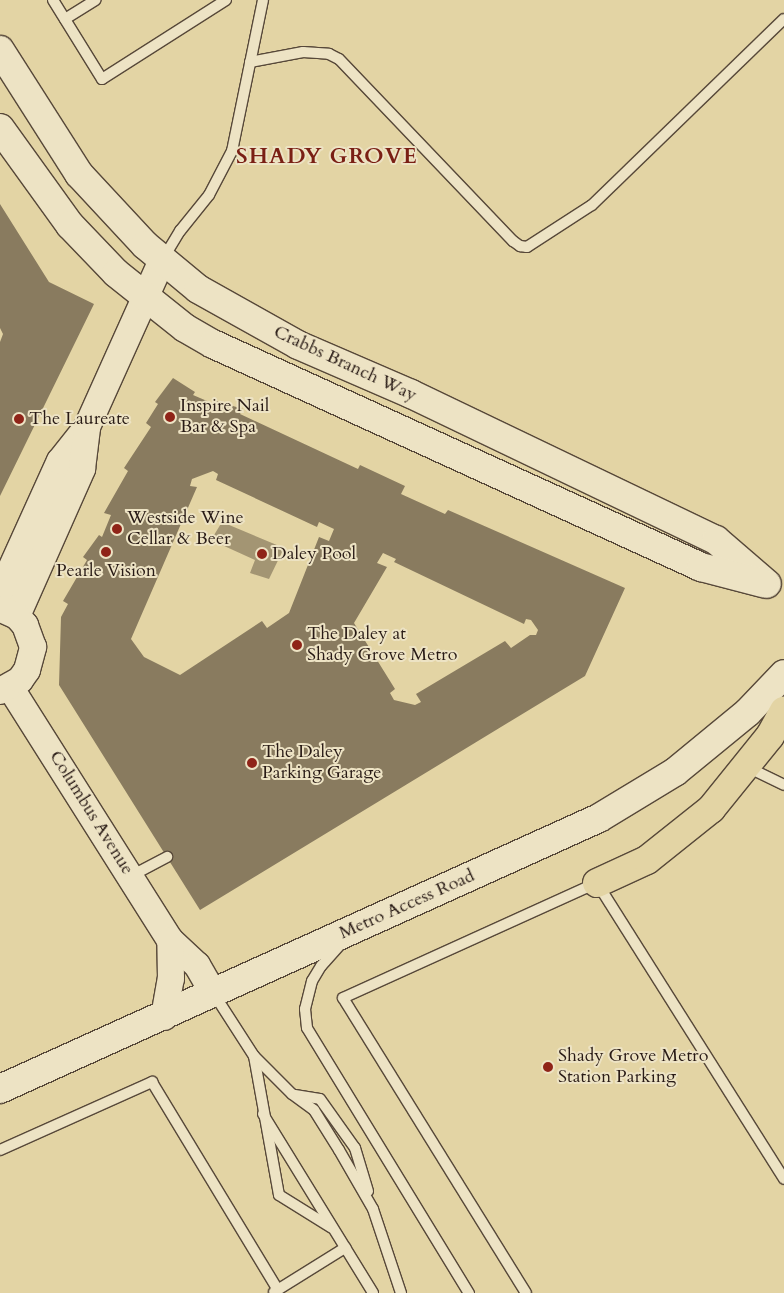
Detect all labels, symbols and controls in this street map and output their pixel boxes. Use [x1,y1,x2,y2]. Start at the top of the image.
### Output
district label: SHADY GROVE [235,144,419,170]
street label: Crabbs Branch Way [270,321,420,407]
place label: Inspire Nail Bar & Spa [180,396,269,438]
place label: The Laureate [29,408,130,430]
marker: Inspire Nail Bar & Spa [164,411,176,423]
marker: The Laureate [13,413,25,425]
place label: Westside Wine Cellar & Beer [127,508,244,550]
marker: Westside Wine Cellar & Beer [111,523,123,535]
place label: Daley Pool [272,543,356,565]
marker: Pearle Vision [100,546,112,558]
marker: Daley Pool [256,548,268,560]
place label: Pearle Vision [56,560,156,582]
place label: The Daley at Shady Grove Metro [307,624,457,666]
marker: The Daley at Shady Grove Metro [291,639,303,651]
place label: The Daley Parking Garage [262,742,381,784]
street label: Columbus Avenue [44,747,138,879]
marker: The Daley Parking Garage [246,757,258,769]
street label: Metro Access Road [336,865,478,945]
place label: Shady Grove Metro Station Parking [558,1046,708,1088]
marker: Shady Grove Metro Station Parking [542,1061,554,1073]

